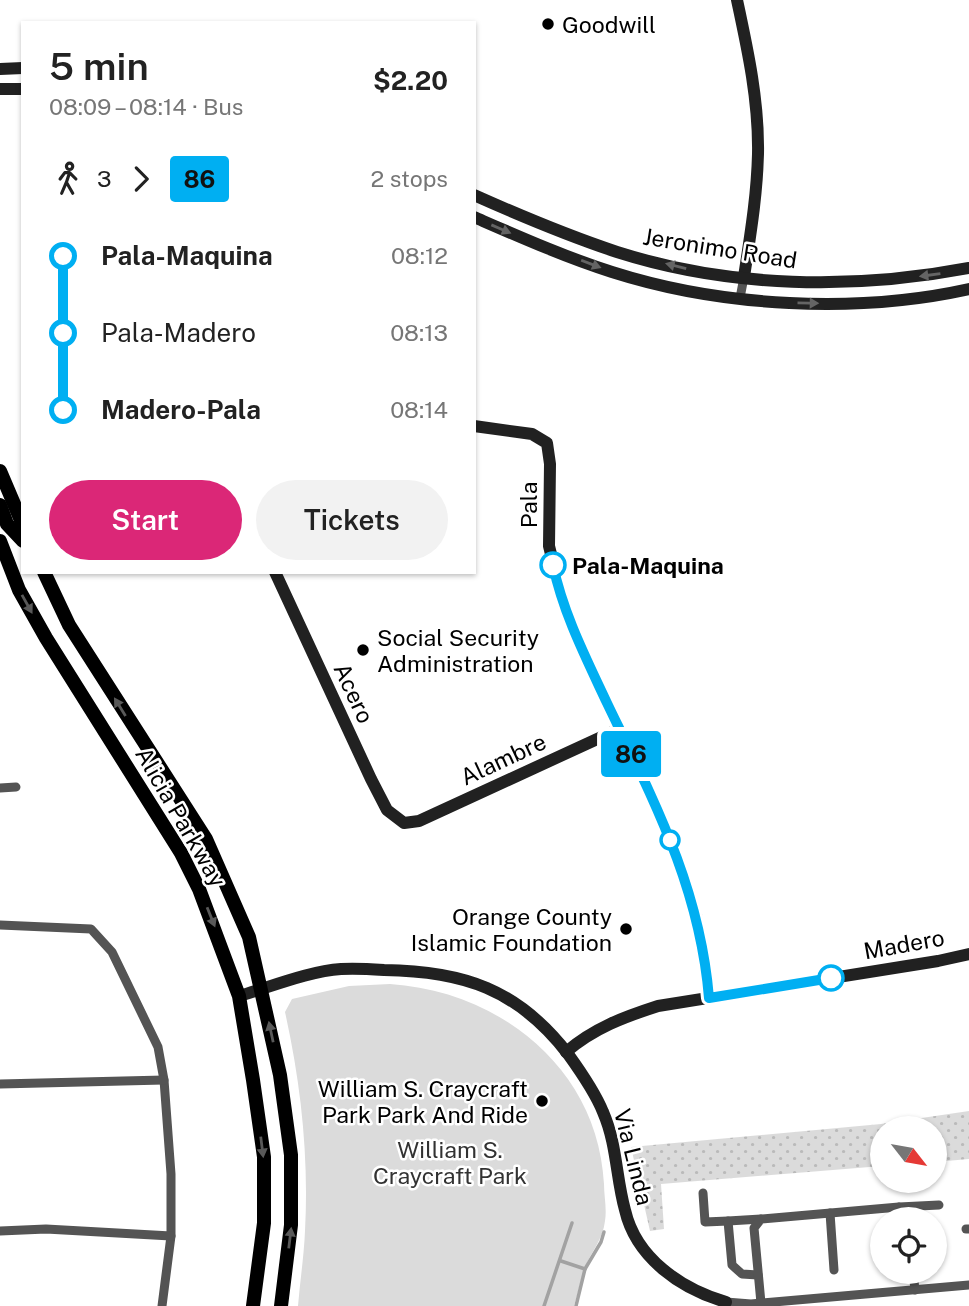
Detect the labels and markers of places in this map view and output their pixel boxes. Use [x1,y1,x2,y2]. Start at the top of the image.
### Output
place label: Goodwill [562,11,656,38]
marker: Goodwill [540,16,556,32]
marker: Pala-Maquina [540,552,566,578]
place label: Pala-Maquina [572,552,724,579]
place label: Social Security Administration [377,624,539,677]
marker: Social Security Administration [355,642,371,658]
unlabelled marker [660,830,680,850]
place label: Orange County Islamic Foundation [411,903,612,956]
marker: Orange County Islamic Foundation [618,921,634,937]
unlabelled marker [818,965,844,991]
place label: William S. Craycraft Park Park And Ride [318,1075,528,1128]
marker: William S. Craycraft Park Park And Ride [534,1093,550,1109]

